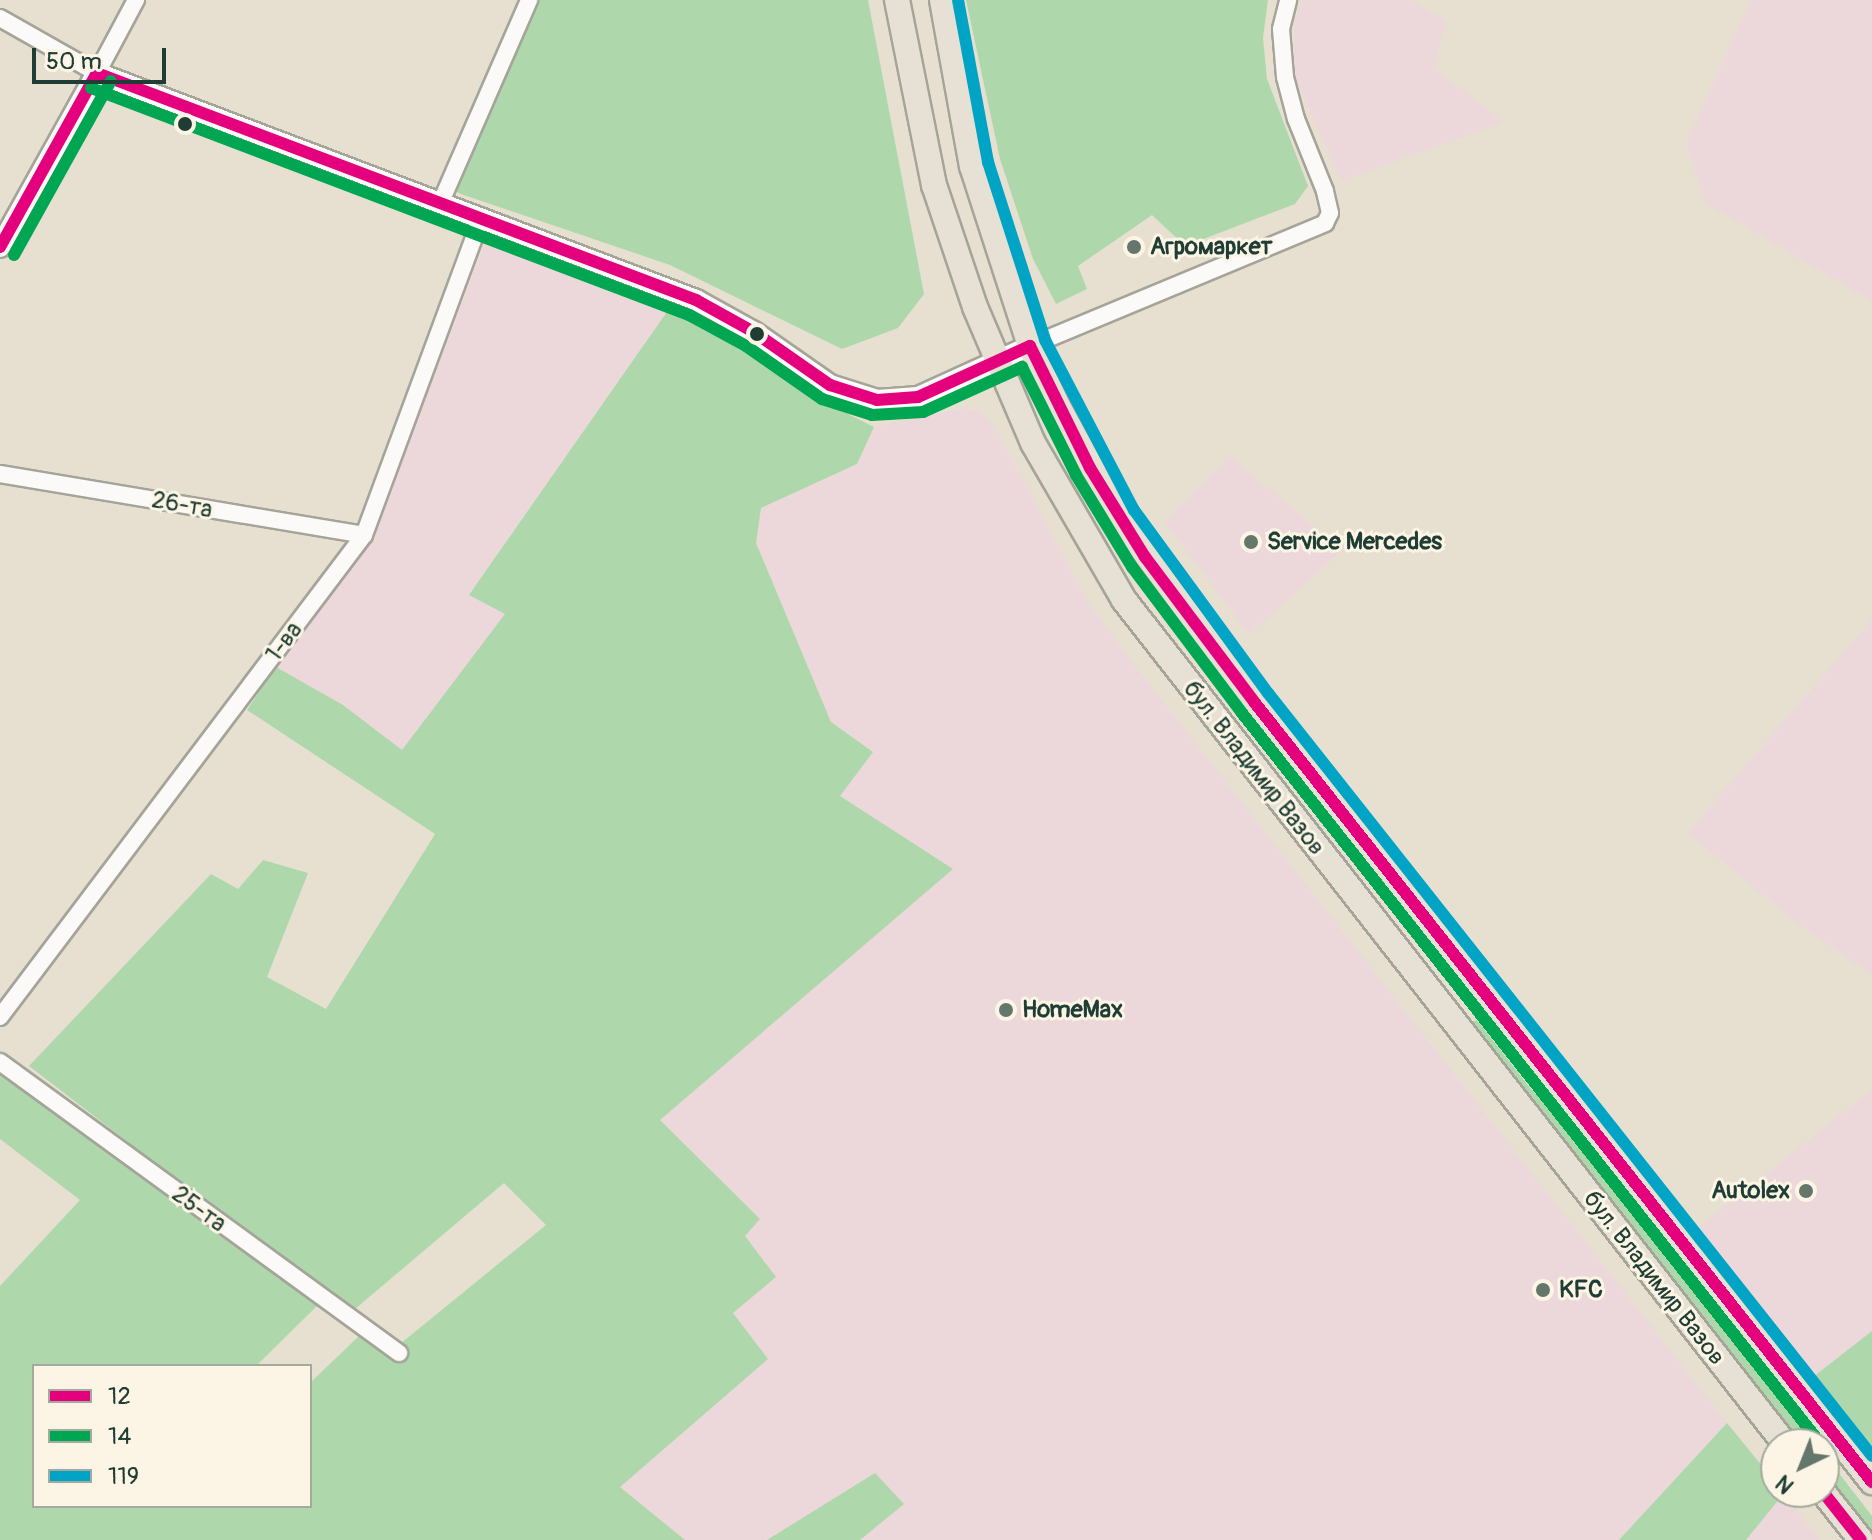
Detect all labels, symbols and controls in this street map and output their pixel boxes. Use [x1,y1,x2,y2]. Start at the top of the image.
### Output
scale bar [36,32,170,82]
text: 50 m [46,47,102,76]
unlabelled marker [177,116,193,132]
place label: Агромаркет [1150,233,1273,261]
marker: Агромаркет [1125,238,1143,256]
unlabelled marker [749,326,765,342]
street label: 26-та [150,486,214,524]
place label: Service Mercedes [1267,528,1442,556]
marker: Service Mercedes [1242,533,1260,551]
street label: 1-ва [260,616,308,668]
street label: бул. Владимир Вазов [1177,675,1331,861]
place label: HomeMax [1022,996,1123,1024]
marker: HomeMax [997,1001,1015,1019]
place label: Autolex [1711,1177,1790,1205]
street label: 25-та [166,1180,232,1238]
marker: Autolex [1797,1182,1815,1200]
street label: бул. Владимир Вазов [1577,1185,1731,1371]
place label: KFC [1559,1276,1603,1304]
marker: KFC [1534,1281,1552,1299]
legend [32,1364,312,1508]
text: 12 [108,1382,131,1411]
text: 14 [108,1422,131,1451]
north arrow [1760,1428,1840,1508]
text: 119 [108,1462,139,1491]
text: N [1770,1469,1800,1499]

